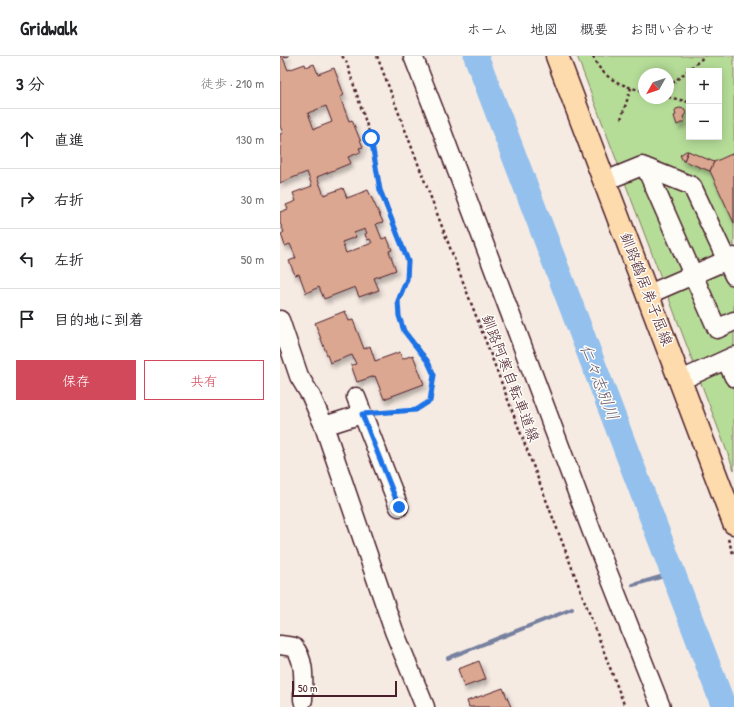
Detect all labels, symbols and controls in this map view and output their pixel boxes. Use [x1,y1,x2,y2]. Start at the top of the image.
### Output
text: Gridwalk [20,15,77,41]
text: ホーム [467,19,508,38]
text: 地図 [530,19,558,38]
text: 概要 [580,19,608,38]
text: お問い合わせ [630,19,714,38]
north arrow [638,68,674,104]
map controls [686,68,722,140]
button: + [686,68,722,104]
text: 3 分 [16,72,45,95]
text: 徒歩 · 210 m [201,74,264,92]
button: − [686,104,722,140]
icon: ahead [16,128,38,150]
text: 直進 [54,129,84,150]
route start [362,129,380,147]
text: 130 m [236,130,264,148]
icon: right [16,188,38,210]
text: 右折 [54,189,84,210]
text: 30 m [241,190,264,208]
street label: 釧路鶴居弟子屈線 [616,229,678,349]
icon: left [16,248,38,270]
text: 左折 [54,249,84,270]
text: 50 m [241,250,264,268]
icon: arrive [16,308,38,330]
text: 目的地に到着 [54,309,144,330]
street label: 釧路阿寒自転車道線 [477,311,545,445]
water label: 仁々志別川 [575,341,625,423]
button: 保存 [16,360,136,400]
button: 共有 [144,360,264,400]
route end [390,498,408,516]
scale bar [292,679,397,698]
text: 50 m [298,681,318,695]

